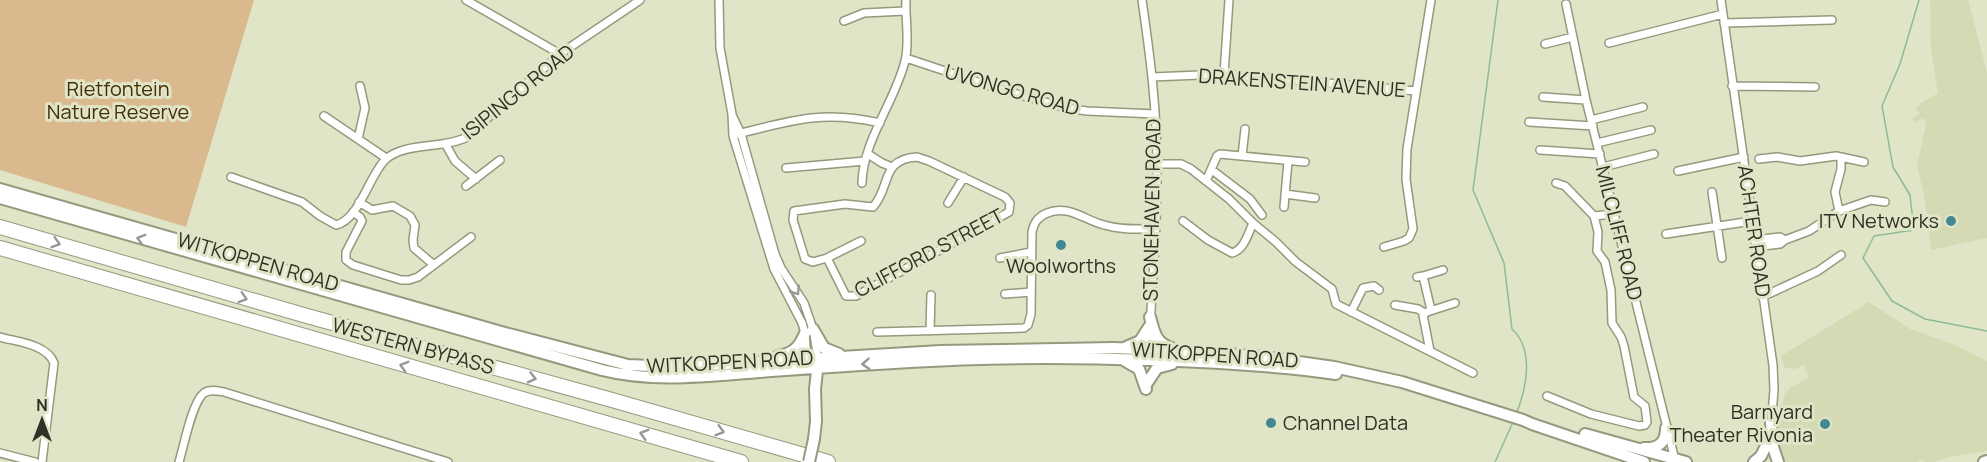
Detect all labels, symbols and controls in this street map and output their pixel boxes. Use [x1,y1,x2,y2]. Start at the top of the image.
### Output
street label: ISIPINGO ROAD [456,38,580,145]
street label: UVONGO ROAD [941,57,1083,122]
street label: DRAKENSTEIN AVENUE [1198,62,1407,103]
park label: Rietfontein Nature Reserve [47,75,189,125]
street label: STONEHAVEN ROAD [1136,118,1167,302]
street label: MILCLIFF ROAD [1590,163,1649,303]
street label: ACHTER ROAD [1732,163,1777,299]
street label: CLIFFORD STREET [849,202,1008,303]
place label: ITV Networks [1819,207,1939,234]
marker: ITV Networks [1944,214,1958,228]
street label: WITKOPPEN ROAD [174,226,342,298]
one-way arrow [136,233,146,246]
one-way arrow [50,236,61,248]
marker: Woolworths [1054,238,1068,252]
place label: Woolworths [1006,252,1116,279]
one-way arrow [789,284,800,295]
one-way arrow [238,291,248,303]
street label: WESTERN BYPASS [329,311,497,380]
street label: WITKOPPEN ROAD [1131,335,1299,374]
street label: WITKOPPEN ROAD [646,344,814,379]
one-way arrow [861,358,870,371]
one-way arrow [399,361,410,373]
one-way arrow [527,371,537,384]
north arrow [12,390,72,450]
text: N [36,394,48,416]
place label: Barnyard Theater Rivonia [1670,398,1813,448]
place label: Channel Data [1283,409,1408,436]
marker: Channel Data [1264,416,1278,430]
marker: Barnyard Theater Rivonia [1818,417,1832,431]
one-way arrow [714,424,725,436]
one-way arrow [639,429,650,441]

